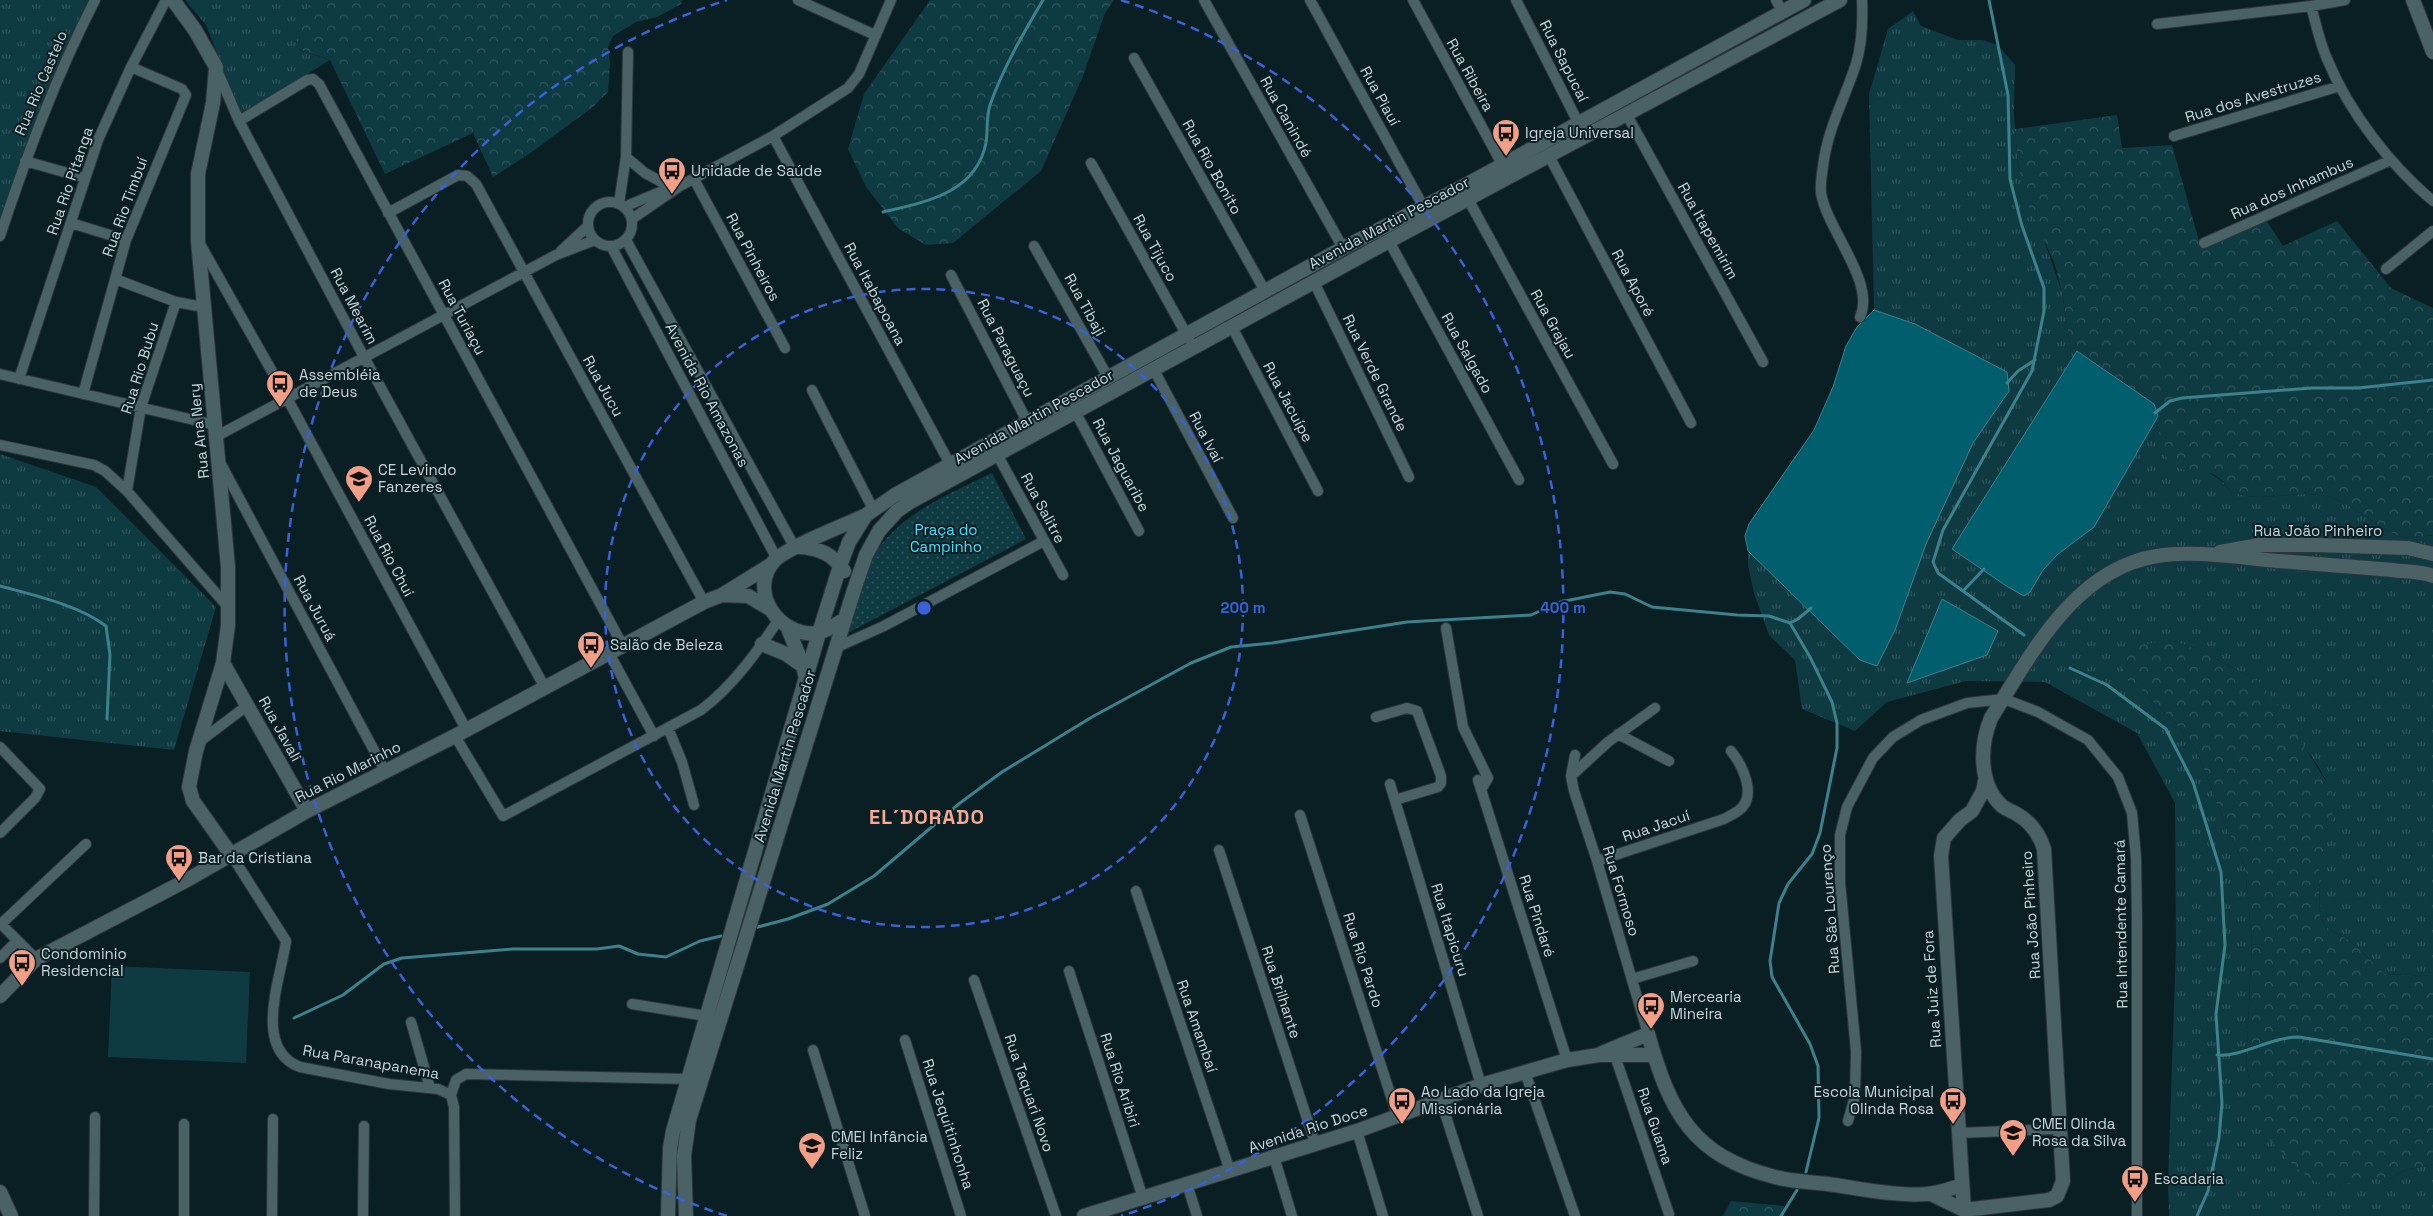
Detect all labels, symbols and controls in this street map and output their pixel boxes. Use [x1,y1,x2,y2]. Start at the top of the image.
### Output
street label: Rua Sapucaí [1536,17,1593,105]
street label: Rua Rio Castelo [10,28,71,138]
street label: Rua Ribeira [1443,35,1498,115]
street label: Rua Piauí [1356,63,1405,129]
street label: Rua dos Avestruzes [2183,67,2323,126]
street label: Rua Canindé [1256,73,1317,161]
street label: Rua Rio Bonito [1179,116,1246,217]
bus stop icon: Igreja Universal [1491,118,1521,157]
place label: Igreja Universal [1525,123,1634,142]
street label: Rua Rio Pitanga [42,124,97,237]
street label: Rua dos Inhambus [2228,152,2356,223]
street label: Rua Rio Timbuí [98,154,151,259]
bus stop icon: Unidade de Saúde [657,156,687,195]
place label: Unidade de Saúde [691,161,822,180]
street label: Avenida Martin Pescador [1305,172,1473,273]
street label: Rua Itapemirim [1674,179,1743,282]
street label: Rua Pinheiros [722,209,785,304]
street label: Rua Tijuco [1129,211,1182,285]
street label: Rua Itabapoana [840,239,911,349]
street label: Rua Aporé [1608,246,1659,320]
street label: Rua Mearim [326,264,383,347]
street label: Rua Tibaji [1060,270,1110,339]
street label: Rua Turiaçu [434,275,490,358]
street label: Rua Grajau [1527,286,1580,362]
street label: Rua Paraguaçu [974,295,1039,400]
street label: Rua Salgado [1437,309,1497,397]
street label: Rua Verde Grande [1339,311,1412,435]
street label: Rua Rio Bubu [117,319,163,416]
street label: Avenida Rio Amazonas [661,320,754,470]
street label: Rua Jucu [579,352,628,420]
street label: Rua Jacuípe [1259,358,1318,445]
place label: Assembléia de Deus [299,365,381,401]
street label: Avenida Martin Pescador [951,365,1117,468]
bus stop icon: Assembléia de Deus [265,369,295,408]
street label: Rua Ana Nery [184,382,213,480]
street label: Rua Ivaí [1185,408,1228,466]
street label: Rua Jaguaribe [1089,415,1154,515]
place label: CE Levindo Fanzeres [378,460,457,496]
school or university icon: CE Levindo Fanzeres [344,464,374,503]
street label: Rua Salitre [1017,469,1070,547]
street label: Rua Rio Chuí [360,512,419,600]
park label: Praça do Campinho [910,520,982,556]
street label: Rua João Pinheiro [2254,521,2382,540]
street label: Rua Juruá [290,571,341,644]
text: 200 m [1221,598,1265,617]
text: 400 m [1540,598,1586,617]
centre of rings [915,599,933,617]
bus stop icon: Salão de Beleza [576,630,606,669]
place label: Salão de Beleza [610,635,723,654]
street label: Avenida Martin Pescador [749,667,820,844]
street label: Rua Javali [255,693,306,765]
street label: Rua Rio Marinho [292,737,404,806]
district label: EL´DORADO [869,804,985,830]
street label: Rua Jacuí [1620,805,1692,846]
street label: Rua Intendente Camará [2110,839,2131,1009]
bus stop icon: Bar da Cristiana [164,843,194,882]
street label: Rua Formoso [1599,843,1644,938]
street label: Rua São Lourenço [1815,843,1844,975]
place label: Bar da Cristiana [198,848,312,867]
street label: Rua João Pinheiro [2017,850,2044,980]
street label: Rua Pindaré [1515,872,1560,960]
street label: Rua Itapicuru [1427,881,1474,979]
street label: Rua Rio Pardo [1339,910,1388,1010]
street label: Rua Juiz de Fora [1918,929,1945,1048]
street label: Rua Brilhante [1258,943,1305,1041]
place label: Condominio Residencial [41,944,127,980]
bus stop icon: Condominio Residencial [7,948,37,987]
street label: Rua Amambaí [1173,977,1222,1075]
place label: Mercearia Mineira [1670,987,1742,1023]
bus stop icon: Mercearia Mineira [1636,991,1666,1030]
street label: Rua Rio Aribiri [1096,1030,1145,1130]
street label: Rua Taquari Novo [1000,1031,1059,1154]
street label: Rua Paranapanema [301,1040,441,1083]
street label: Rua Jequitinhonha [918,1056,979,1192]
place label: Ao Lado da Igreja Missionária [1421,1082,1545,1118]
place label: Escola Municipal Olinda Rosa [1814,1082,1934,1118]
street label: Rua Guama [1633,1085,1678,1167]
bus stop icon: Ao Lado da Igreja Missionária [1387,1086,1417,1125]
bus stop icon: Escola Municipal Olinda Rosa [1938,1086,1968,1125]
street label: Avenida Rio Doce [1246,1100,1370,1157]
place label: CMEI Olinda Rosa da Silva [2032,1114,2127,1150]
school or university icon: CMEI Olinda Rosa da Silva [1998,1118,2028,1157]
place label: CMEI Infância Feliz [831,1127,928,1163]
school or university icon: CMEI Infância Feliz [797,1131,827,1170]
bus stop icon: Escadaria [2120,1164,2150,1203]
place label: Escadaria [2154,1169,2224,1188]

